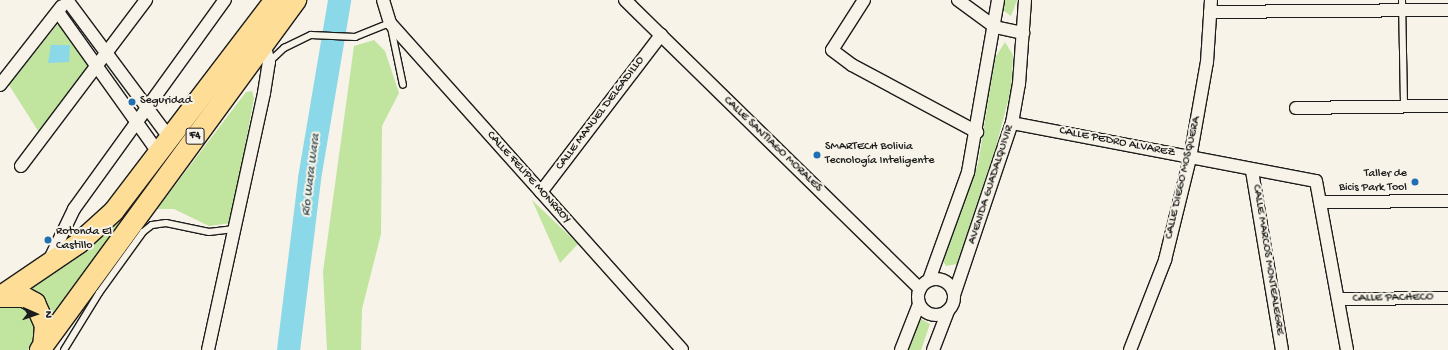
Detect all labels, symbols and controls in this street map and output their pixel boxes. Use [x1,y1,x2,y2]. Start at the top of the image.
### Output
street label: CALLE MANUEL DELGADILLO [554,54,648,174]
street label: CALLE SANTIAGO MORALES [720,94,824,196]
place label: Seguridad [140,95,192,109]
marker: Seguridad [127,97,137,107]
street label: CALLE DIEGO MOSQUERA [1163,115,1205,241]
street label: AVENIDA GUADALQUIVIR [966,124,1018,246]
street label: CALLE PEDRO ALVAREZ [1058,125,1176,161]
road number: F4 [185,127,205,145]
street label: CALLE FELIPE MONRROY [483,129,573,227]
water label: Río Wara Wara [299,133,325,217]
place label: SMARTECH Bolivia Tecnología Inteligente [825,141,934,169]
marker: SMARTECH Bolivia Tecnología Inteligente [812,150,822,160]
place label: Taller de Bicis Park Tool [1339,168,1407,196]
marker: Taller de Bicis Park Tool [1410,177,1420,187]
street label: CALLE MARCOS MONTEALEGRE [1248,184,1286,336]
place label: Rotonda El Castillo [56,226,112,254]
marker: Rotonda El Castillo [43,235,53,245]
street label: CALLE PACHECO [1352,291,1434,307]
north arrow [16,294,56,334]
text: N [42,311,54,318]

